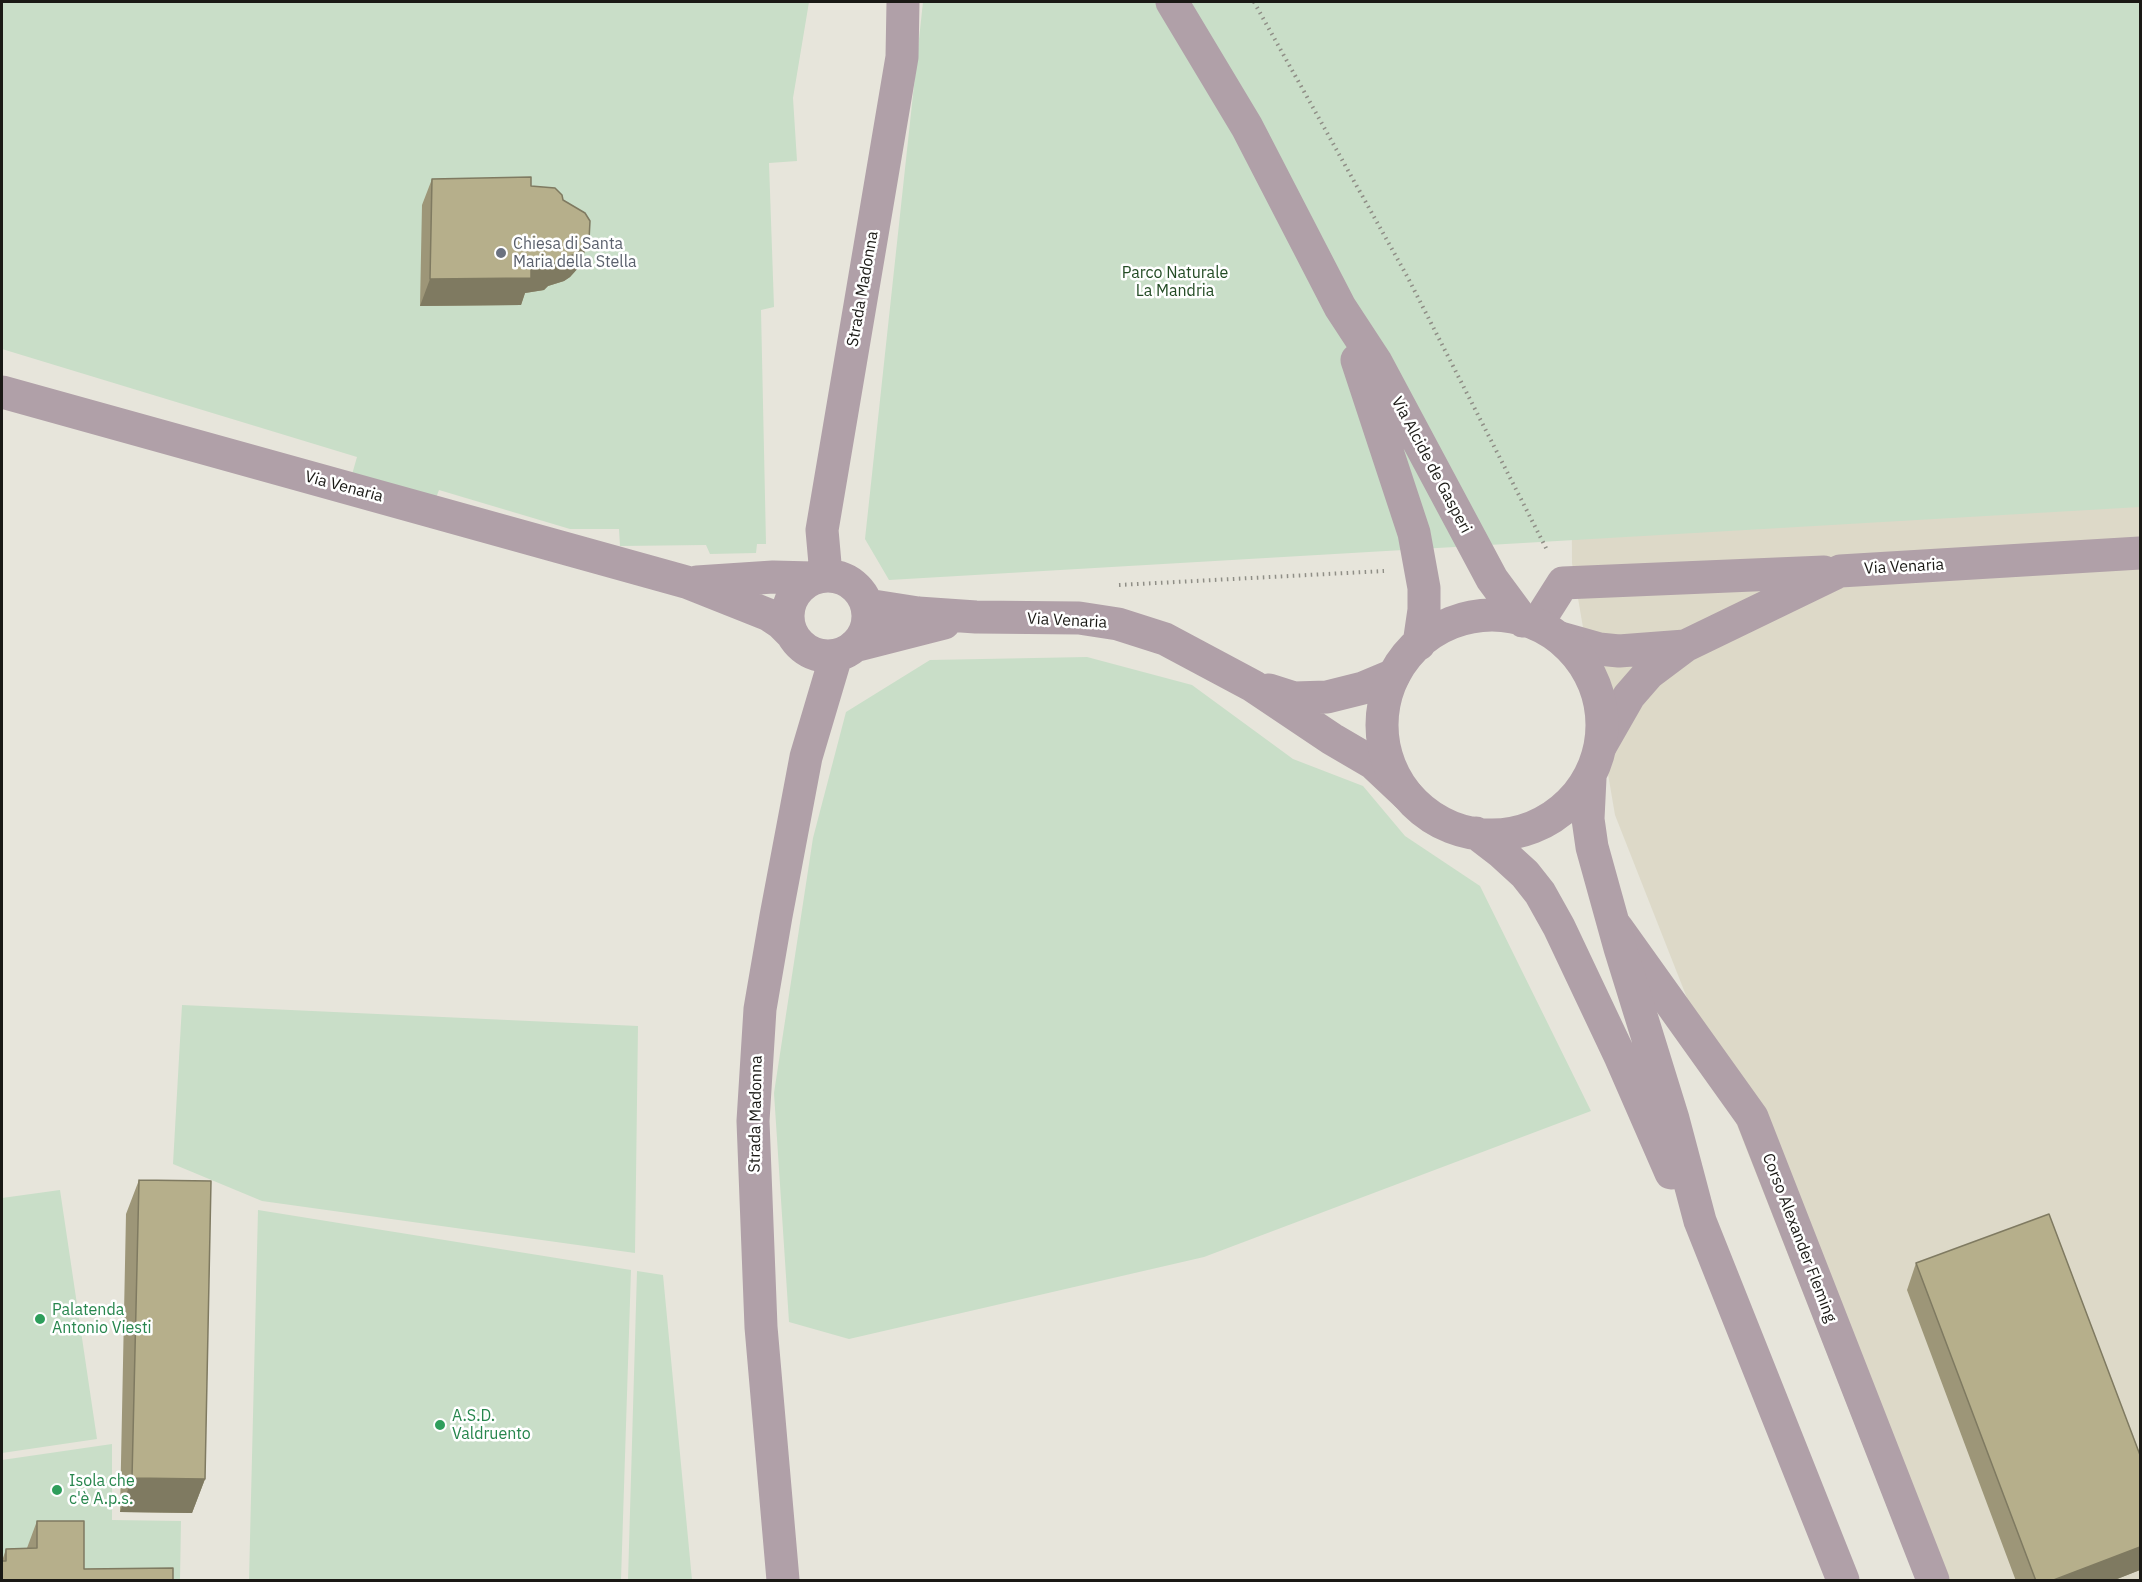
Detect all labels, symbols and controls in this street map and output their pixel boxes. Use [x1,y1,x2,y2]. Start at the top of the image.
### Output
street label: Strada Madonna [843,230,883,348]
place label: Chiesa di Santa Maria della Stella [513,234,637,272]
marker: Chiesa di Santa Maria della Stella [494,246,508,260]
park label: Parco Naturale La Mandria [1122,263,1228,301]
street label: Via Alcide de Gasperi [1387,393,1475,537]
street label: Via Venaria [303,467,385,507]
street label: Via Venaria [1863,555,1945,579]
street label: Via Venaria [1026,609,1108,633]
street label: Strada Madonna [745,1055,767,1173]
street label: Corso Alexander Fleming [1758,1151,1840,1325]
place label: Palatenda Antonio Viesti [52,1300,152,1338]
marker: Palatenda Antonio Viesti [33,1312,47,1326]
place label: A.S.D. Valdruento [452,1406,531,1444]
marker: A.S.D. Valdruento [433,1418,447,1432]
place label: Isola che c'è A.p.s. [69,1471,135,1509]
marker: Isola che c'è A.p.s. [50,1483,64,1497]

